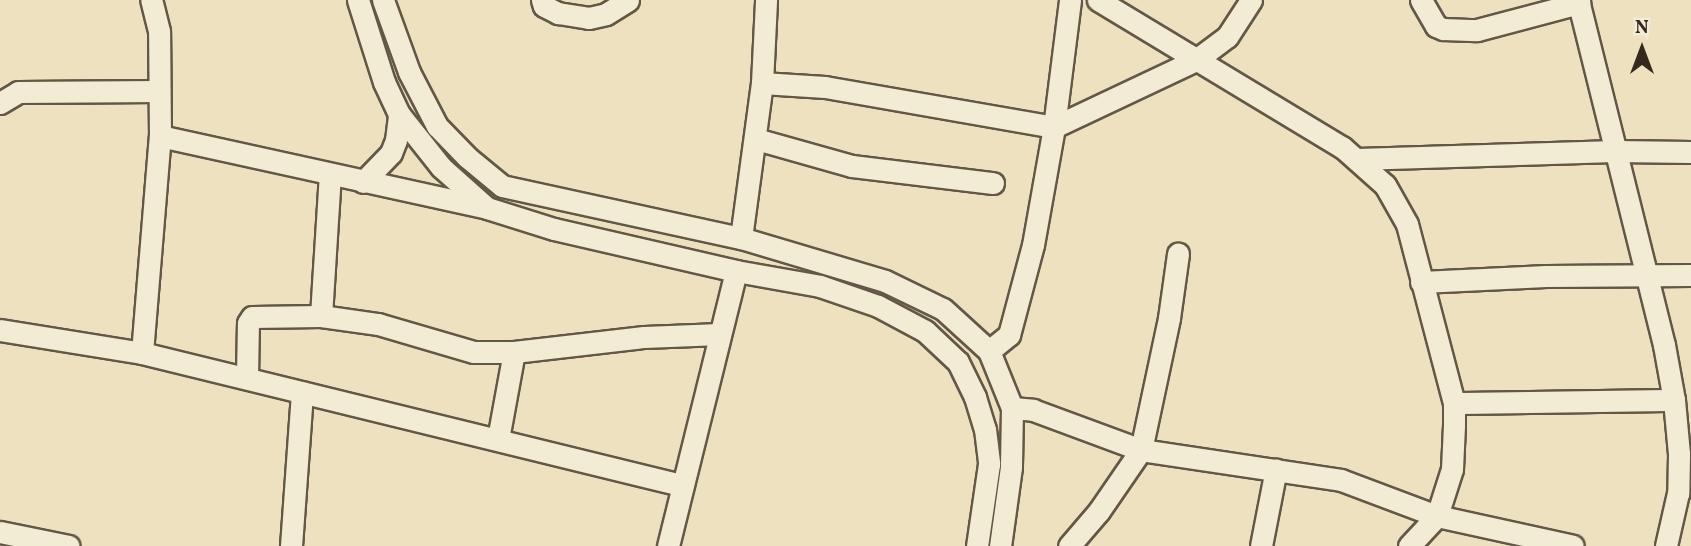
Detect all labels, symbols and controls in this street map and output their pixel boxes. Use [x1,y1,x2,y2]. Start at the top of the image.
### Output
north arrow [1607,14,1677,84]
text: N [1635,15,1649,41]

